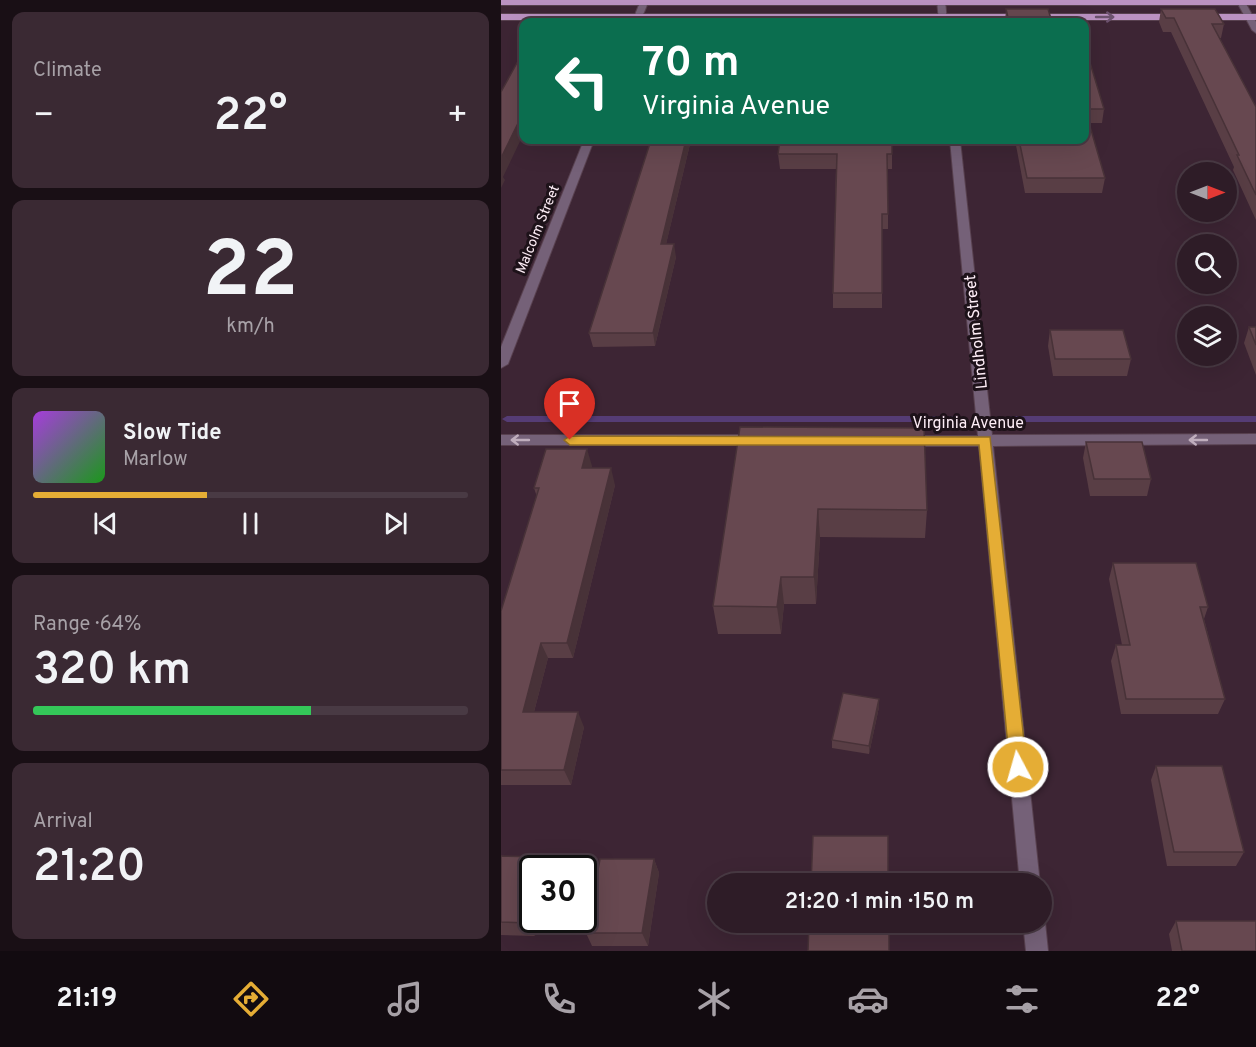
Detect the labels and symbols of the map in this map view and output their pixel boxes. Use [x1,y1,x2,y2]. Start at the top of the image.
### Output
one-way arrow [1095,11,1115,23]
north arrow [1177,162,1237,222]
street label: Malcolm Street [513,183,564,276]
street label: Lindholm Street [961,274,993,390]
pin [544,378,595,440]
street label: Virginia Avenue [912,414,1024,434]
one-way arrow [510,434,530,446]
one-way arrow [1188,434,1208,446]
position arrow [986,735,1050,799]
speed limit sign: 30 [519,855,597,933]

